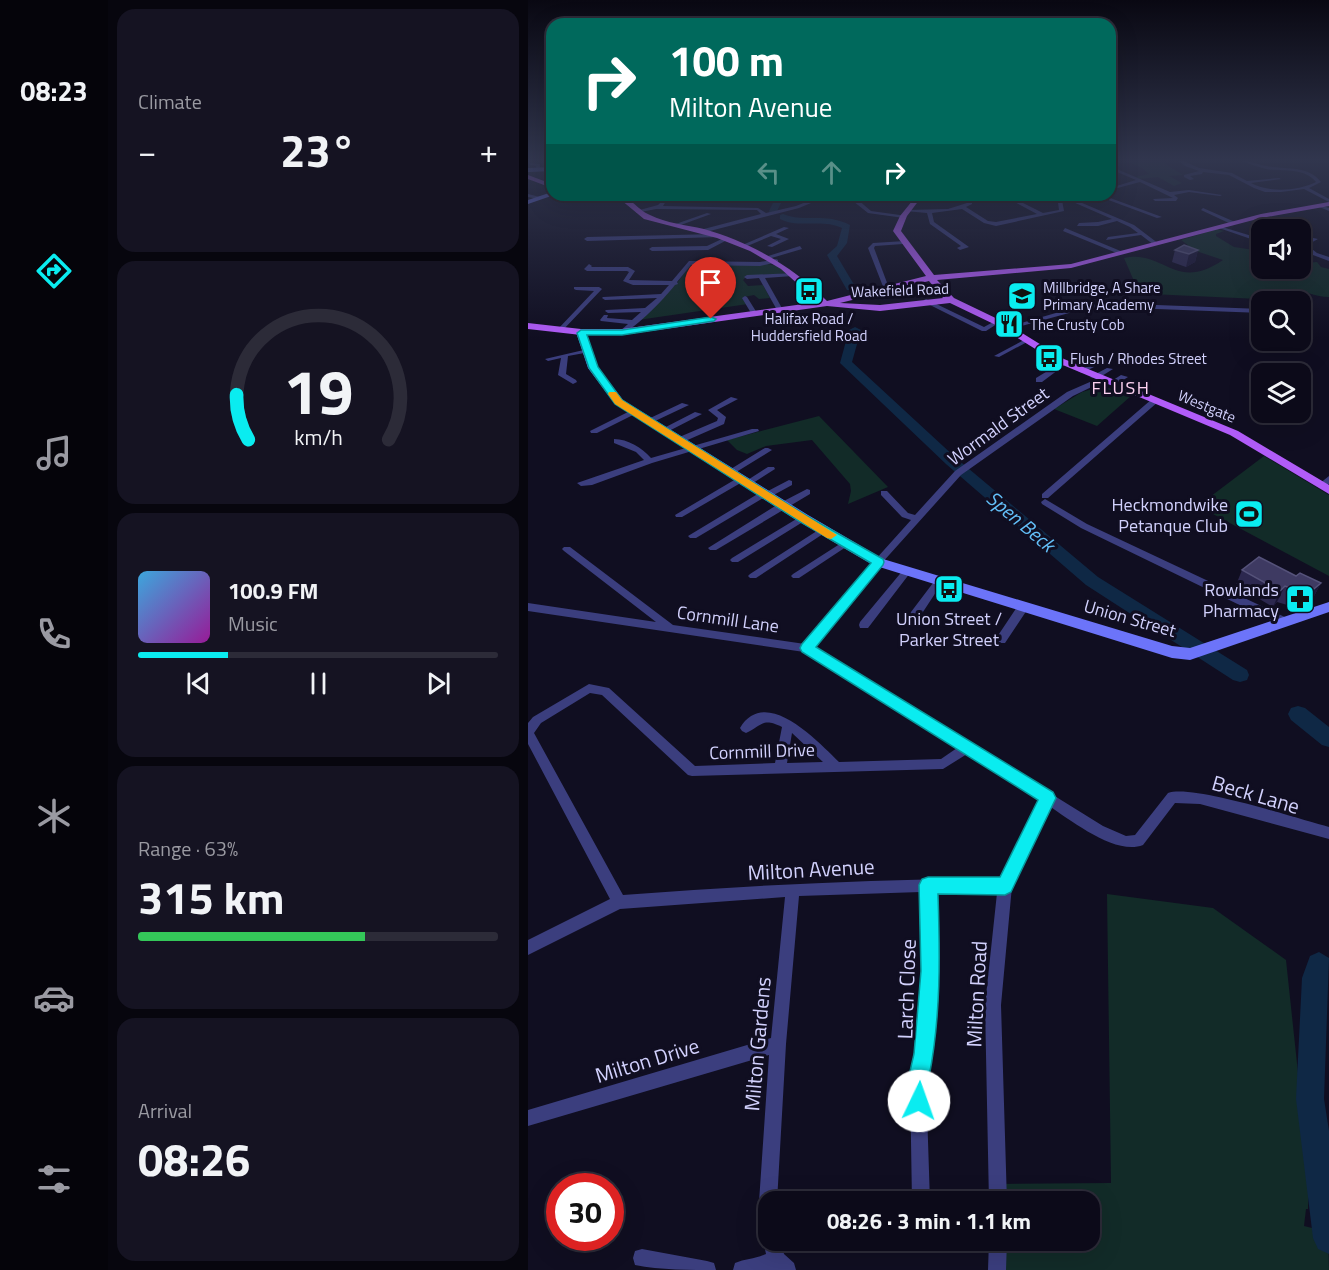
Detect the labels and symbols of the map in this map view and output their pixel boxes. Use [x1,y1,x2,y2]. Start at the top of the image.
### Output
pin [685,257,736,319]
bus stop icon: Halifax Road / Huddersfield Road [793,275,825,307]
place label: Millbridge, A Share Primary Academy [1043,276,1161,316]
street label: Wakefield Road [851,277,949,303]
school or university icon: Millbridge, A Share Primary Academy [1006,280,1038,312]
place label: Halifax Road / Huddersfield Road [751,307,867,347]
restaurant icon: The Crusty Cob [993,308,1025,340]
place label: The Crusty Cob [1030,313,1125,336]
bus stop icon: Flush / Rhodes Street [1033,342,1065,374]
place label: Flush / Rhodes Street [1070,347,1208,370]
district label: FLUSH [1092,374,1150,401]
street label: Wormald Street [942,380,1055,472]
street label: Westgate [1174,384,1240,428]
water label: Spen Beck [980,483,1064,560]
place label: Heckmondwike Petanque Club [1112,491,1228,539]
sports icon: Heckmondwike Petanque Club [1233,498,1265,530]
bus stop icon: Union Street / Parker Street [933,573,965,605]
place label: Rowlands Pharmacy [1203,576,1279,624]
pharmacy icon: Rowlands Pharmacy [1284,583,1316,615]
street label: Union Street [1081,592,1180,644]
street label: Cornmill Lane [675,598,781,640]
place label: Union Street / Parker Street [896,605,1002,653]
street label: Cornmill Drive [709,736,815,766]
street label: Beck Lane [1208,766,1304,822]
street label: Milton Avenue [747,850,875,888]
street label: Larch Close [888,938,924,1040]
street label: Milton Road [957,940,995,1048]
street label: Milton Gardens [735,976,779,1112]
street label: Milton Drive [591,1029,703,1091]
position arrow [887,1069,951,1133]
speed limit sign: 30 [546,1173,624,1251]

